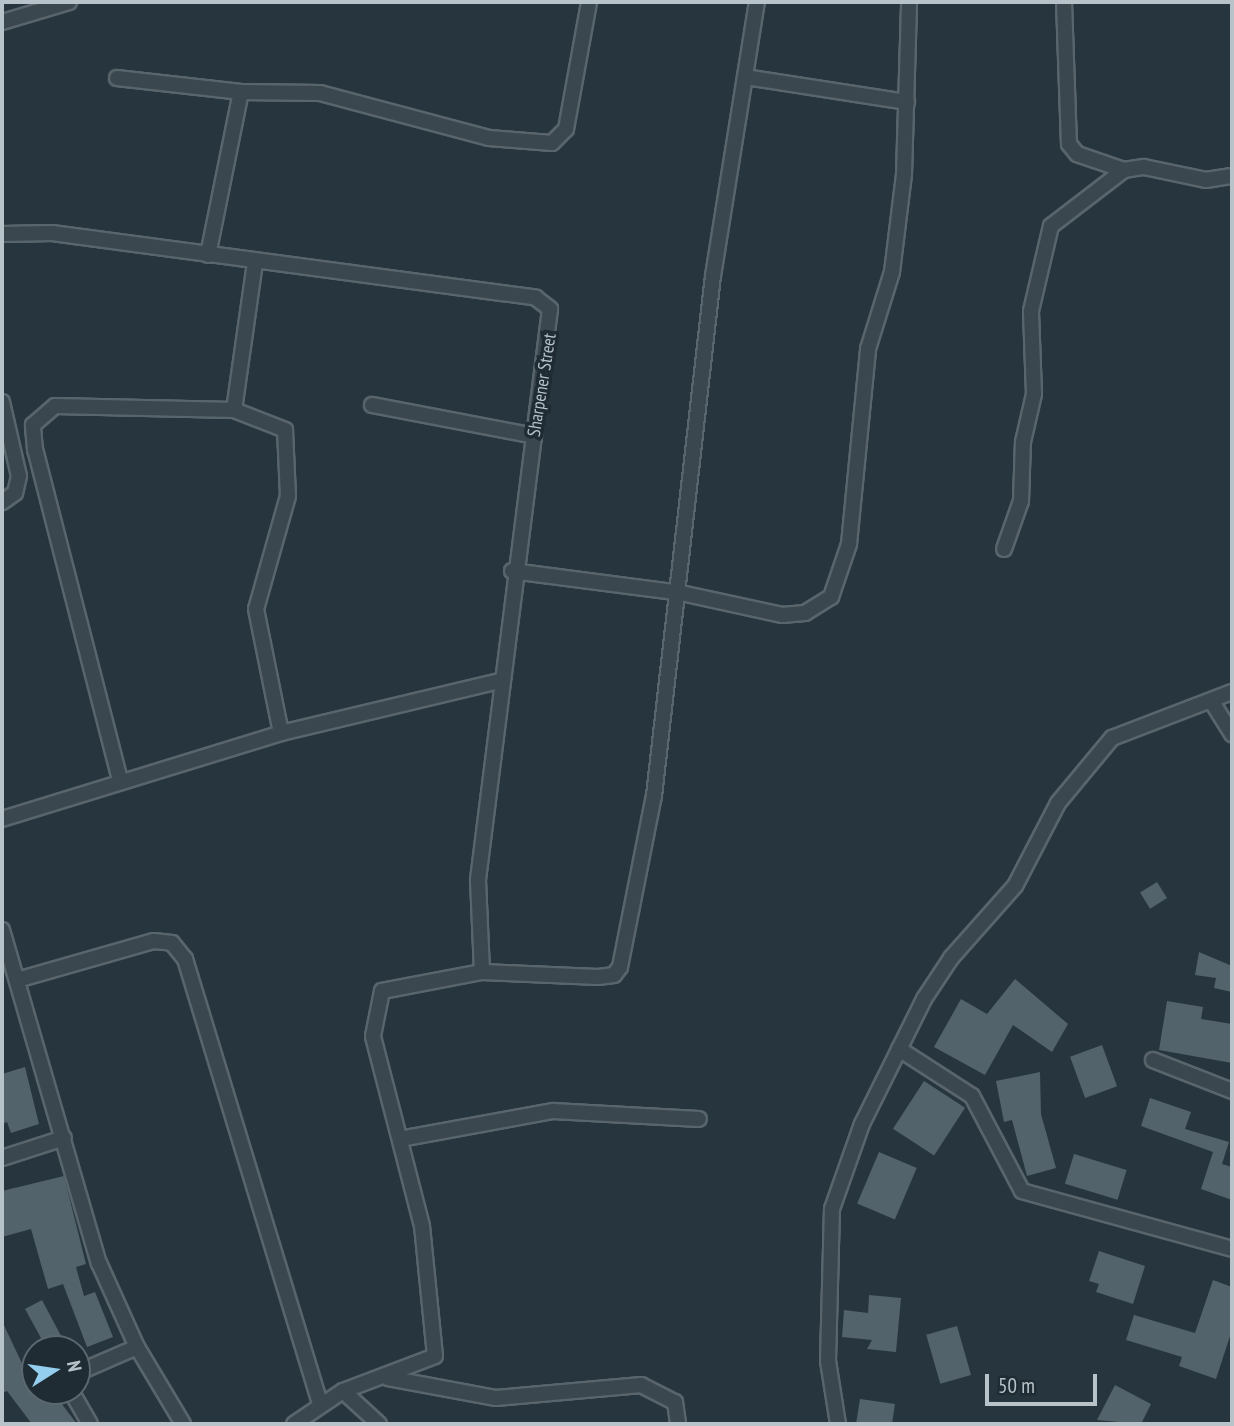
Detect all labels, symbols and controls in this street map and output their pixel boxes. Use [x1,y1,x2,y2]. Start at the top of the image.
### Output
street label: Sharpener Street [523,332,561,438]
north arrow [21,1335,91,1405]
text: N [62,1359,87,1374]
scale bar [989,1360,1101,1404]
text: 50 m [998,1372,1035,1399]

